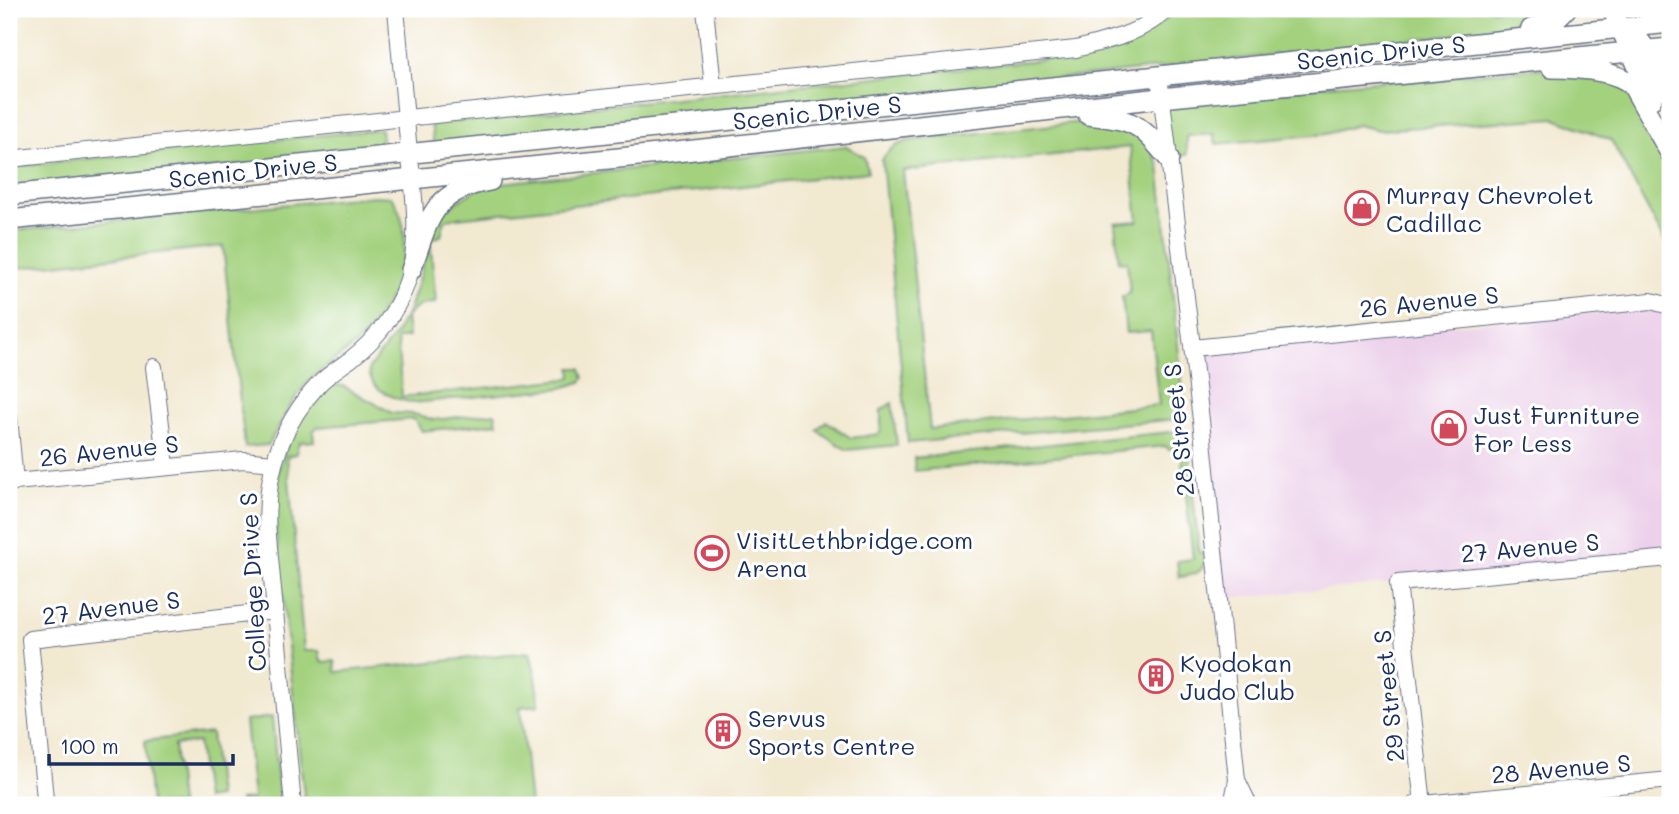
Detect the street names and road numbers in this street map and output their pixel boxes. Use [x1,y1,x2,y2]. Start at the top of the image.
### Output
street label: Scenic Drive S [1295,28,1467,76]
street label: Scenic Drive S [731,88,903,136]
street label: Scenic Drive S [167,146,339,194]
street label: 26 Avenue S [1358,278,1500,324]
street label: 28 Street S [1156,362,1200,498]
street label: 26 Avenue S [38,427,180,473]
street label: College Drive S [232,492,272,672]
street label: 27 Avenue S [1460,526,1600,568]
street label: 27 Avenue S [40,583,182,631]
street label: 29 Street S [1366,628,1410,764]
street label: 28 Avenue S [1490,746,1632,790]

